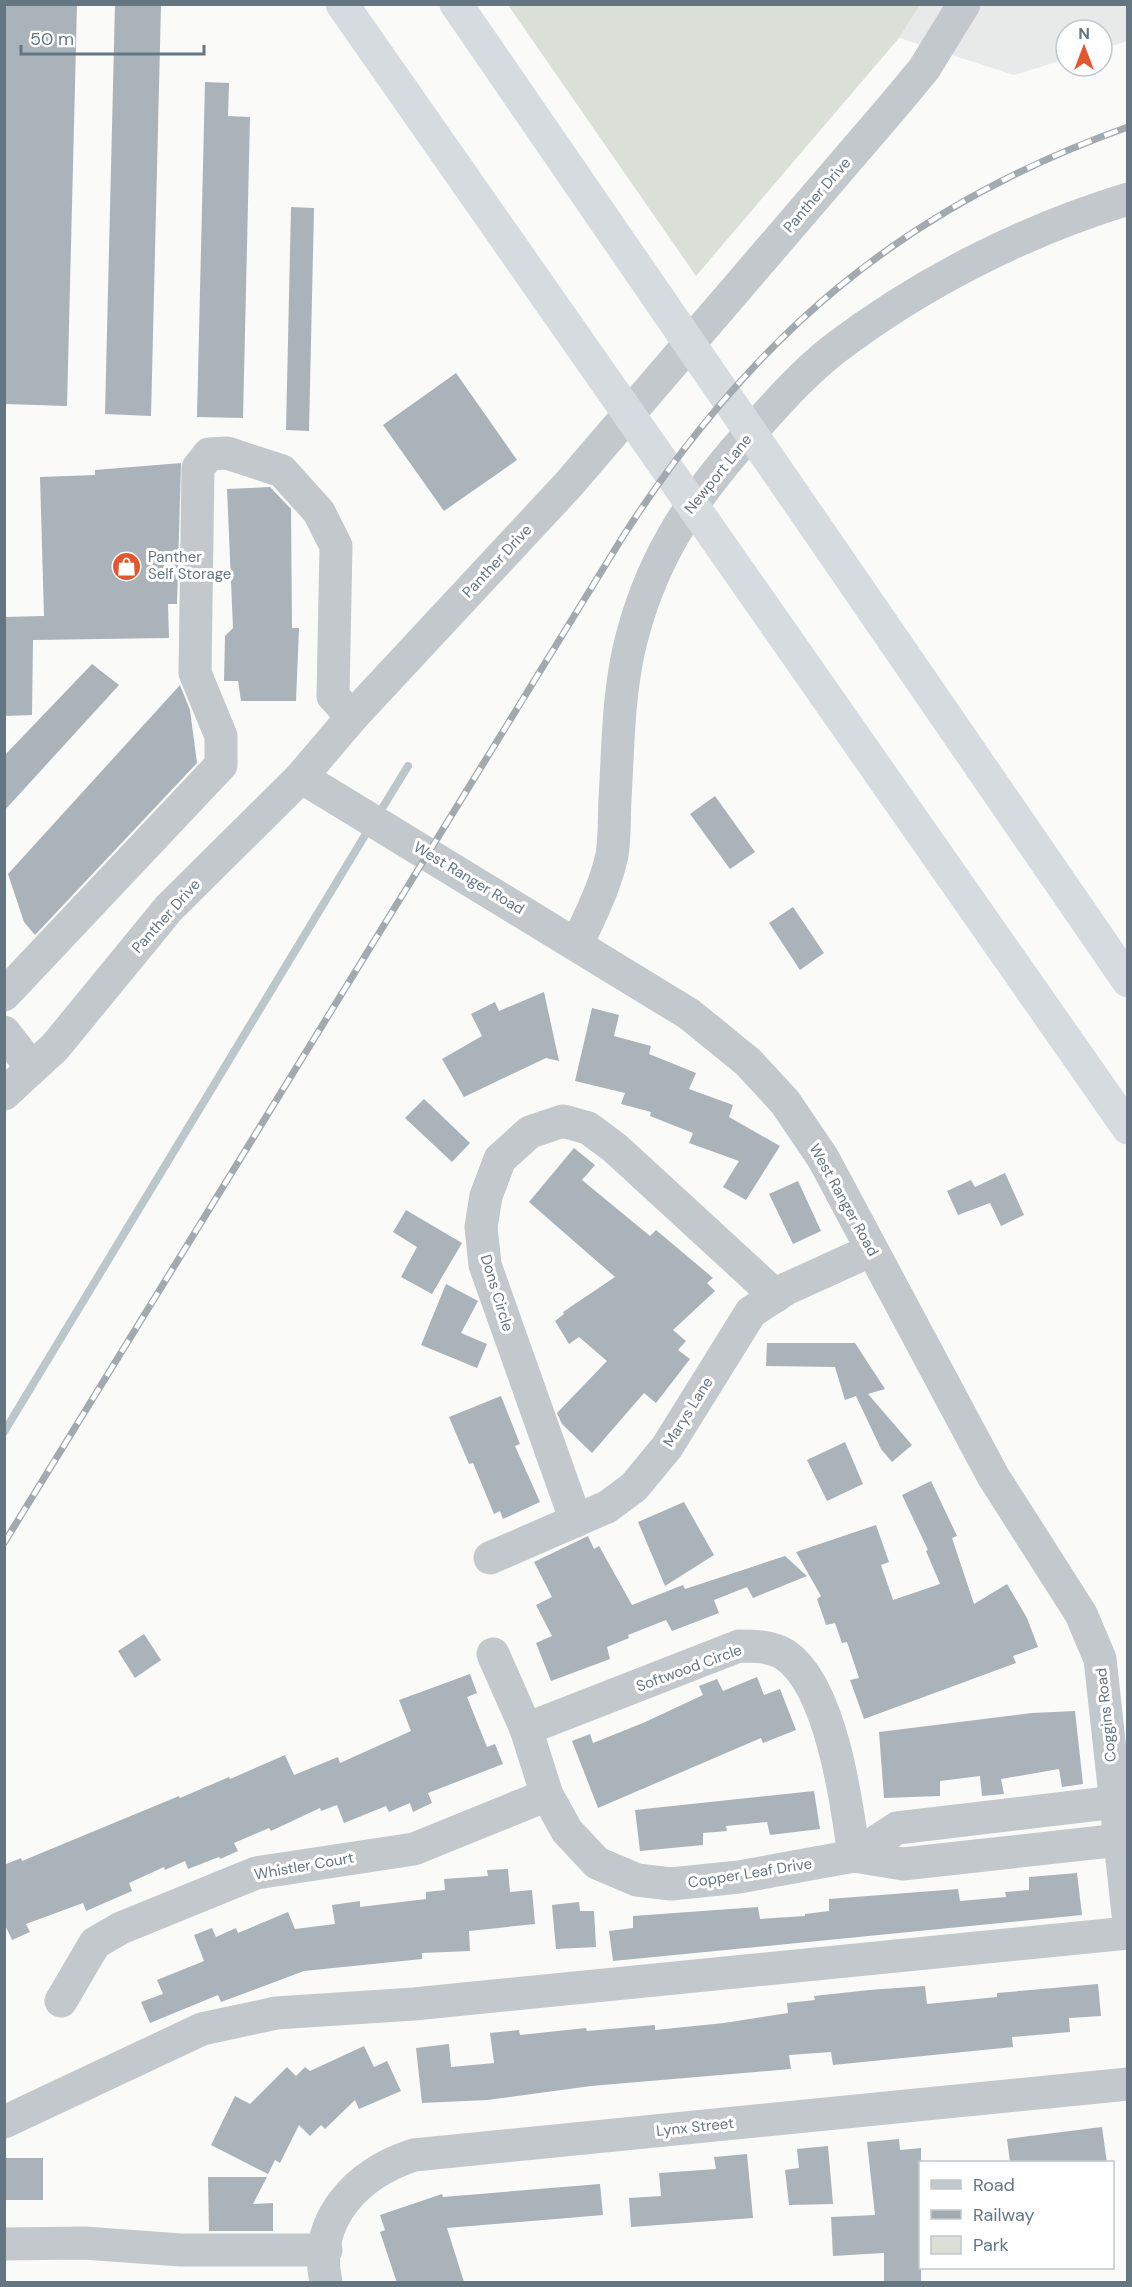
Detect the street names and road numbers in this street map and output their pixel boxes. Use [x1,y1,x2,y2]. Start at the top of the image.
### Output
street label: Panther Drive [779,153,855,237]
street label: Newport Lane [680,430,756,518]
street label: Panther Drive [458,520,536,602]
street label: West Ranger Road [410,837,528,919]
street label: Panther Drive [127,875,205,957]
street label: West Ranger Road [805,1140,883,1260]
street label: Dons Circle [476,1252,518,1334]
street label: Marys Lane [659,1373,717,1451]
street label: Softwood Circle [633,1640,745,1696]
street label: Coggins Road [1091,1667,1121,1763]
street label: Whistler Court [253,1847,356,1885]
street label: Copper Leaf Drive [687,1853,813,1893]
street label: Lynx Street [655,2113,735,2141]

